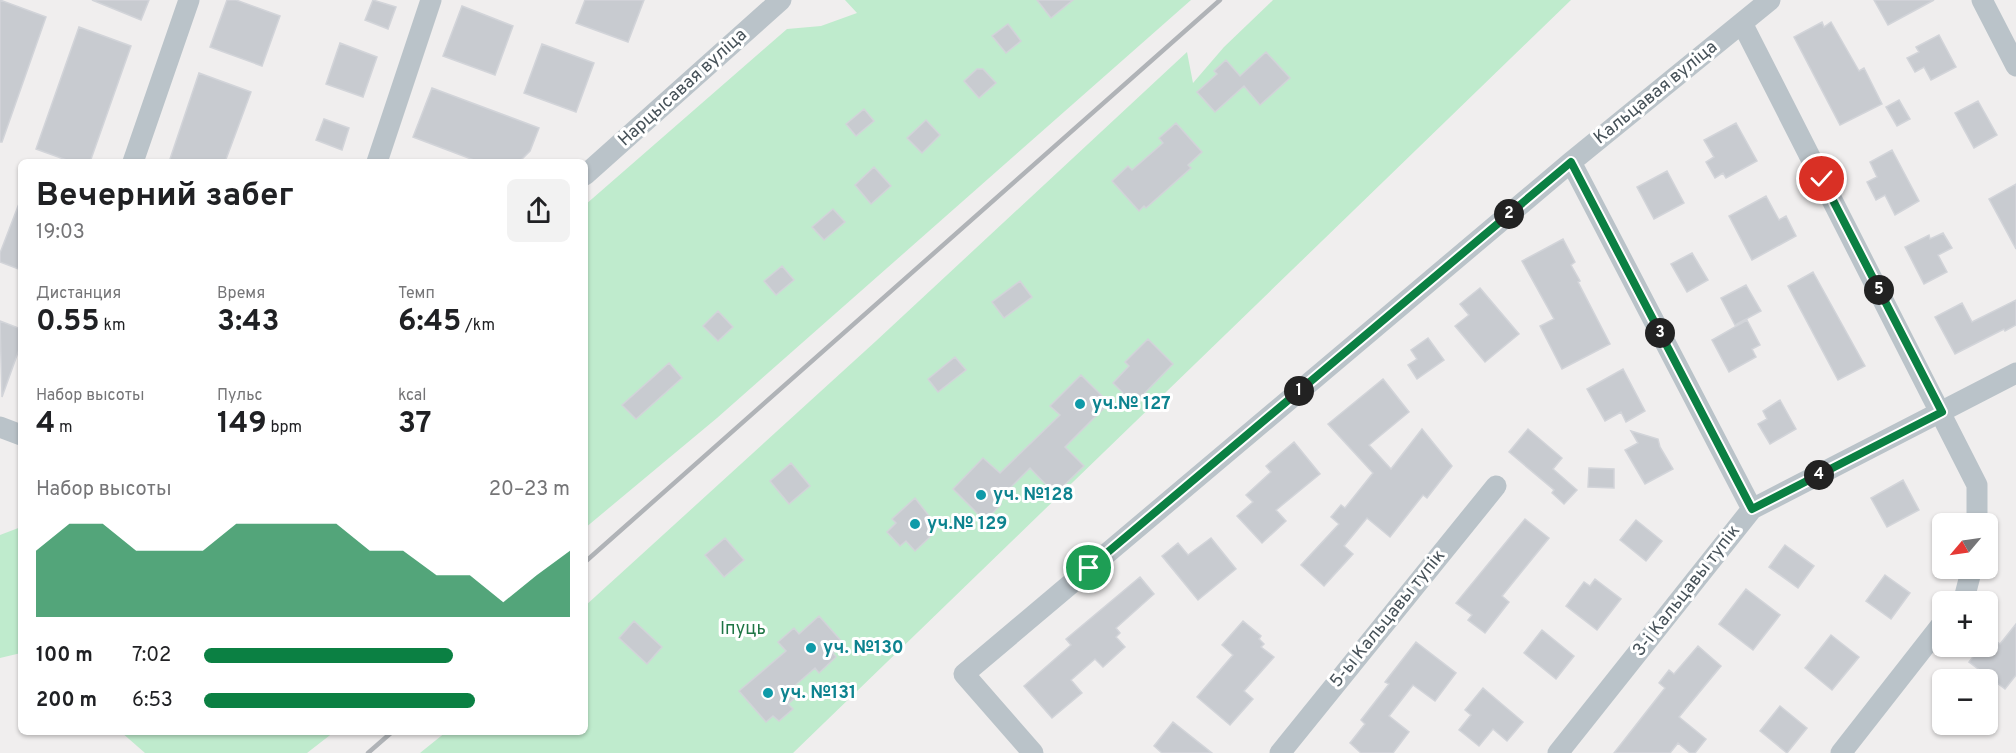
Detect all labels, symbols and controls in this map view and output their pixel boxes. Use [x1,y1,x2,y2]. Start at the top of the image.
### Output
street label: Нарцысавая вуліца [614,24,752,152]
street label: Кальцавая вуліца [1589,36,1723,150]
pin [1796,153,1847,204]
icon: check [1805,162,1838,195]
text: Вечерний забег [36,176,294,218]
button: share [507,179,570,242]
pin: 2 [1494,199,1524,229]
text: 2 [1504,204,1514,224]
text: 19:03 [36,220,85,246]
pin: 5 [1864,275,1894,305]
text: 5 [1874,280,1884,300]
text: Дистанция [36,284,121,304]
text: Время [217,284,265,304]
text: Темп [398,284,435,304]
text: 0.55 [36,304,100,341]
text: 3:43 [217,304,280,341]
text: 6:45 [398,304,461,341]
text: km [100,316,126,336]
text: /km [461,316,495,336]
pin: 3 [1645,318,1675,348]
text: 3 [1655,323,1665,343]
pin: 1 [1284,376,1314,406]
text: 1 [1296,381,1302,401]
text: Набор высоты [36,386,144,406]
text: Пульс [217,386,263,406]
text: kcal [398,386,426,406]
place label: уч.№ 127 [1092,393,1171,416]
marker: уч.№ 127 [1073,397,1087,411]
text: 4 [36,406,55,443]
text: 149 [217,406,267,443]
text: 37 [398,406,432,443]
text: m [55,418,73,438]
text: bpm [267,418,302,438]
pin: 4 [1804,460,1834,490]
text: 4 [1814,465,1824,485]
text: Набор высоты [36,477,172,503]
text: 20–23 m [489,477,570,503]
place label: уч. №128 [993,484,1074,507]
marker: уч. №128 [974,488,988,502]
place label: уч.№ 129 [927,513,1007,536]
north arrow [1932,513,1998,579]
map controls [1932,513,1998,735]
marker: уч.№ 129 [908,517,922,531]
street label: 3-і Кальцавы тупік [1628,520,1746,662]
pin [1063,542,1114,593]
street label: 5-ы Кальцавы тупік [1325,545,1451,693]
icon: arrive [1072,551,1105,584]
button: + [1932,591,1998,657]
park label: Іпуць [720,618,766,641]
place label: уч. №130 [823,637,904,660]
marker: уч. №130 [804,641,818,655]
text: 100 m [36,643,93,669]
text: 7:02 [132,643,171,669]
button: − [1932,669,1998,735]
place label: уч. №131 [780,682,856,705]
marker: уч. №131 [761,686,775,700]
text: 200 m [36,688,97,714]
text: 6:53 [132,688,173,714]

